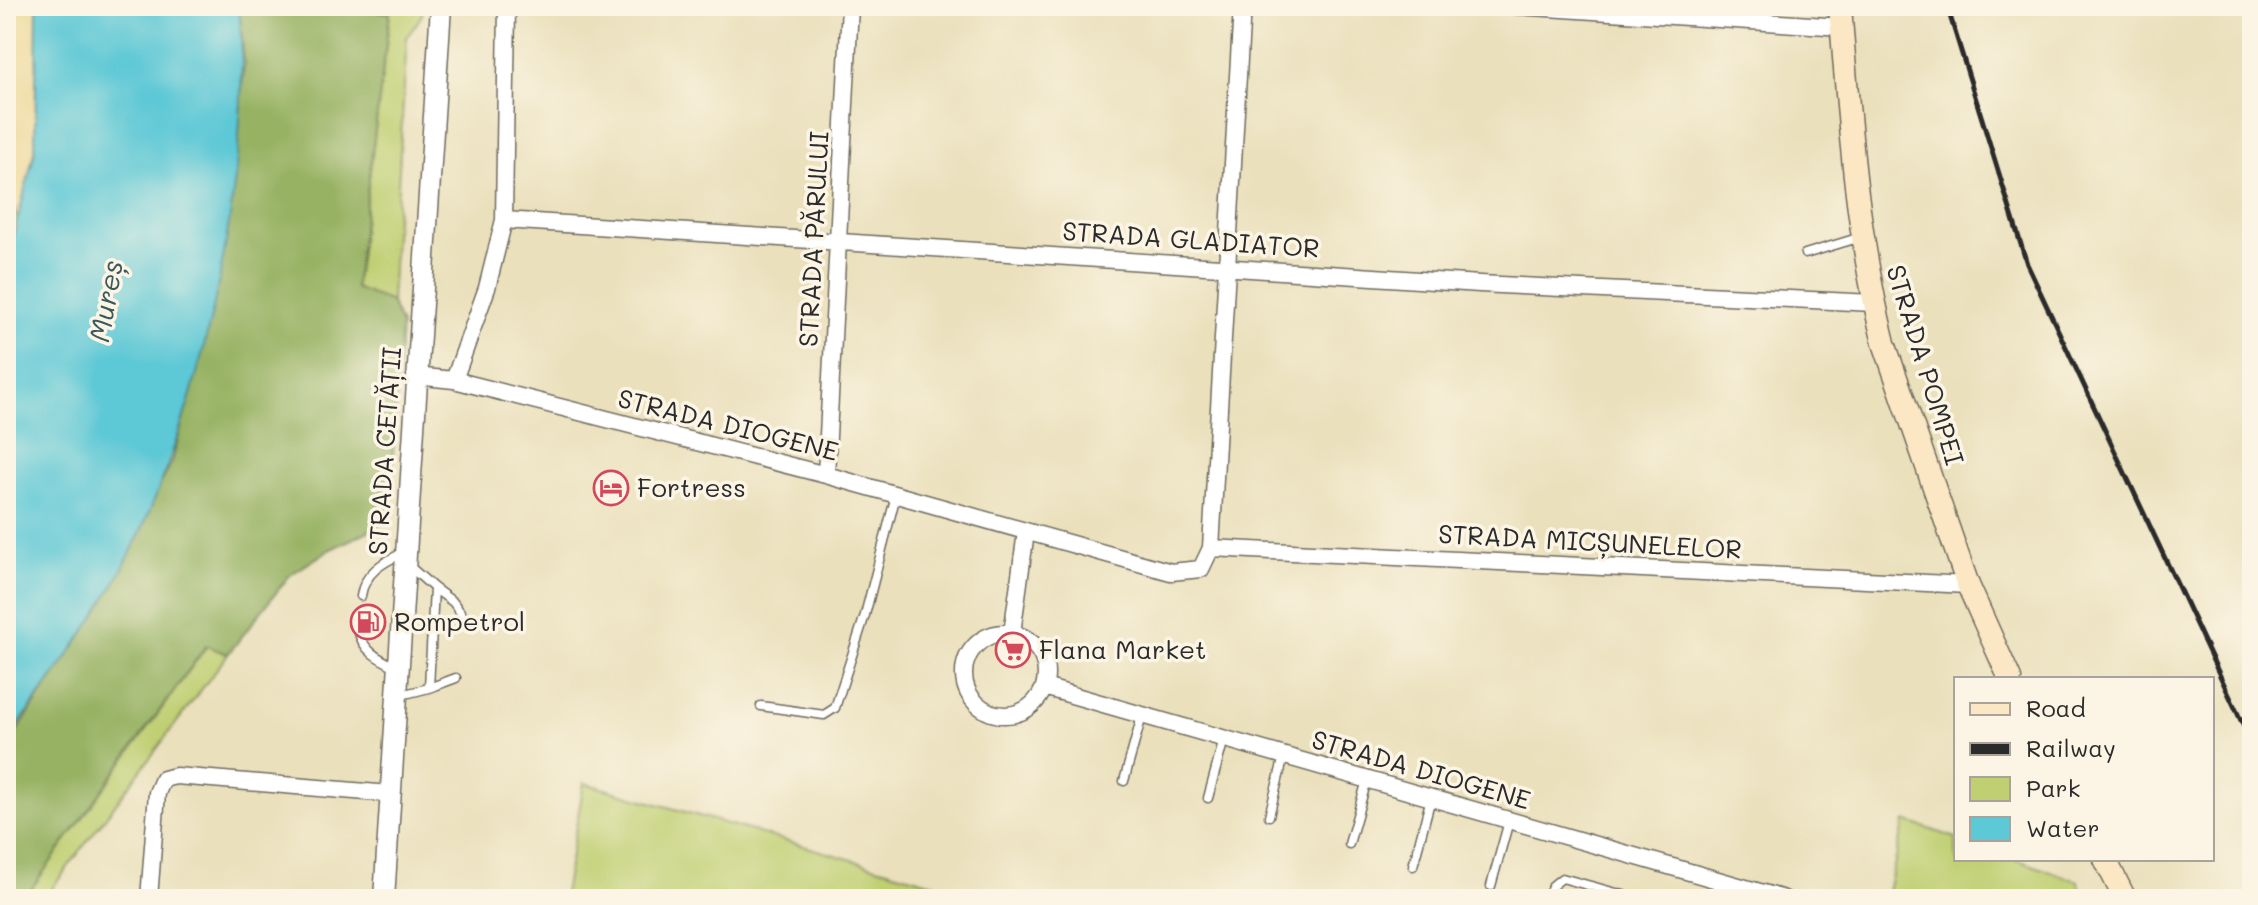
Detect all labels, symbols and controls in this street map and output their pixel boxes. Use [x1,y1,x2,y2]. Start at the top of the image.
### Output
street label: STRADA PĂRULUI [790,130,836,348]
street label: STRADA GLADIATOR [1061,213,1321,265]
water label: Mureș [80,257,131,345]
street label: STRADA POMPEI [1879,261,1973,469]
street label: STRADA CETĂȚII [360,346,408,556]
street label: STRADA DIOGENE [614,380,842,468]
hotel icon: Fortress [592,469,630,507]
place label: Fortress [637,470,746,504]
street label: STRADA MICȘUNELELOR [1437,516,1743,566]
fuel station icon: Rompetrol [349,603,387,641]
place label: Rompetrol [394,604,525,638]
supermarket icon: Flana Market [994,631,1032,669]
place label: Flana Market [1039,632,1207,666]
legend [1954,677,2214,861]
text: Road [2026,692,2086,723]
street label: STRADA DIOGENE [1308,722,1535,817]
text: Railway [2026,732,2116,763]
text: Park [2026,772,2080,803]
text: Water [2026,812,2100,843]

